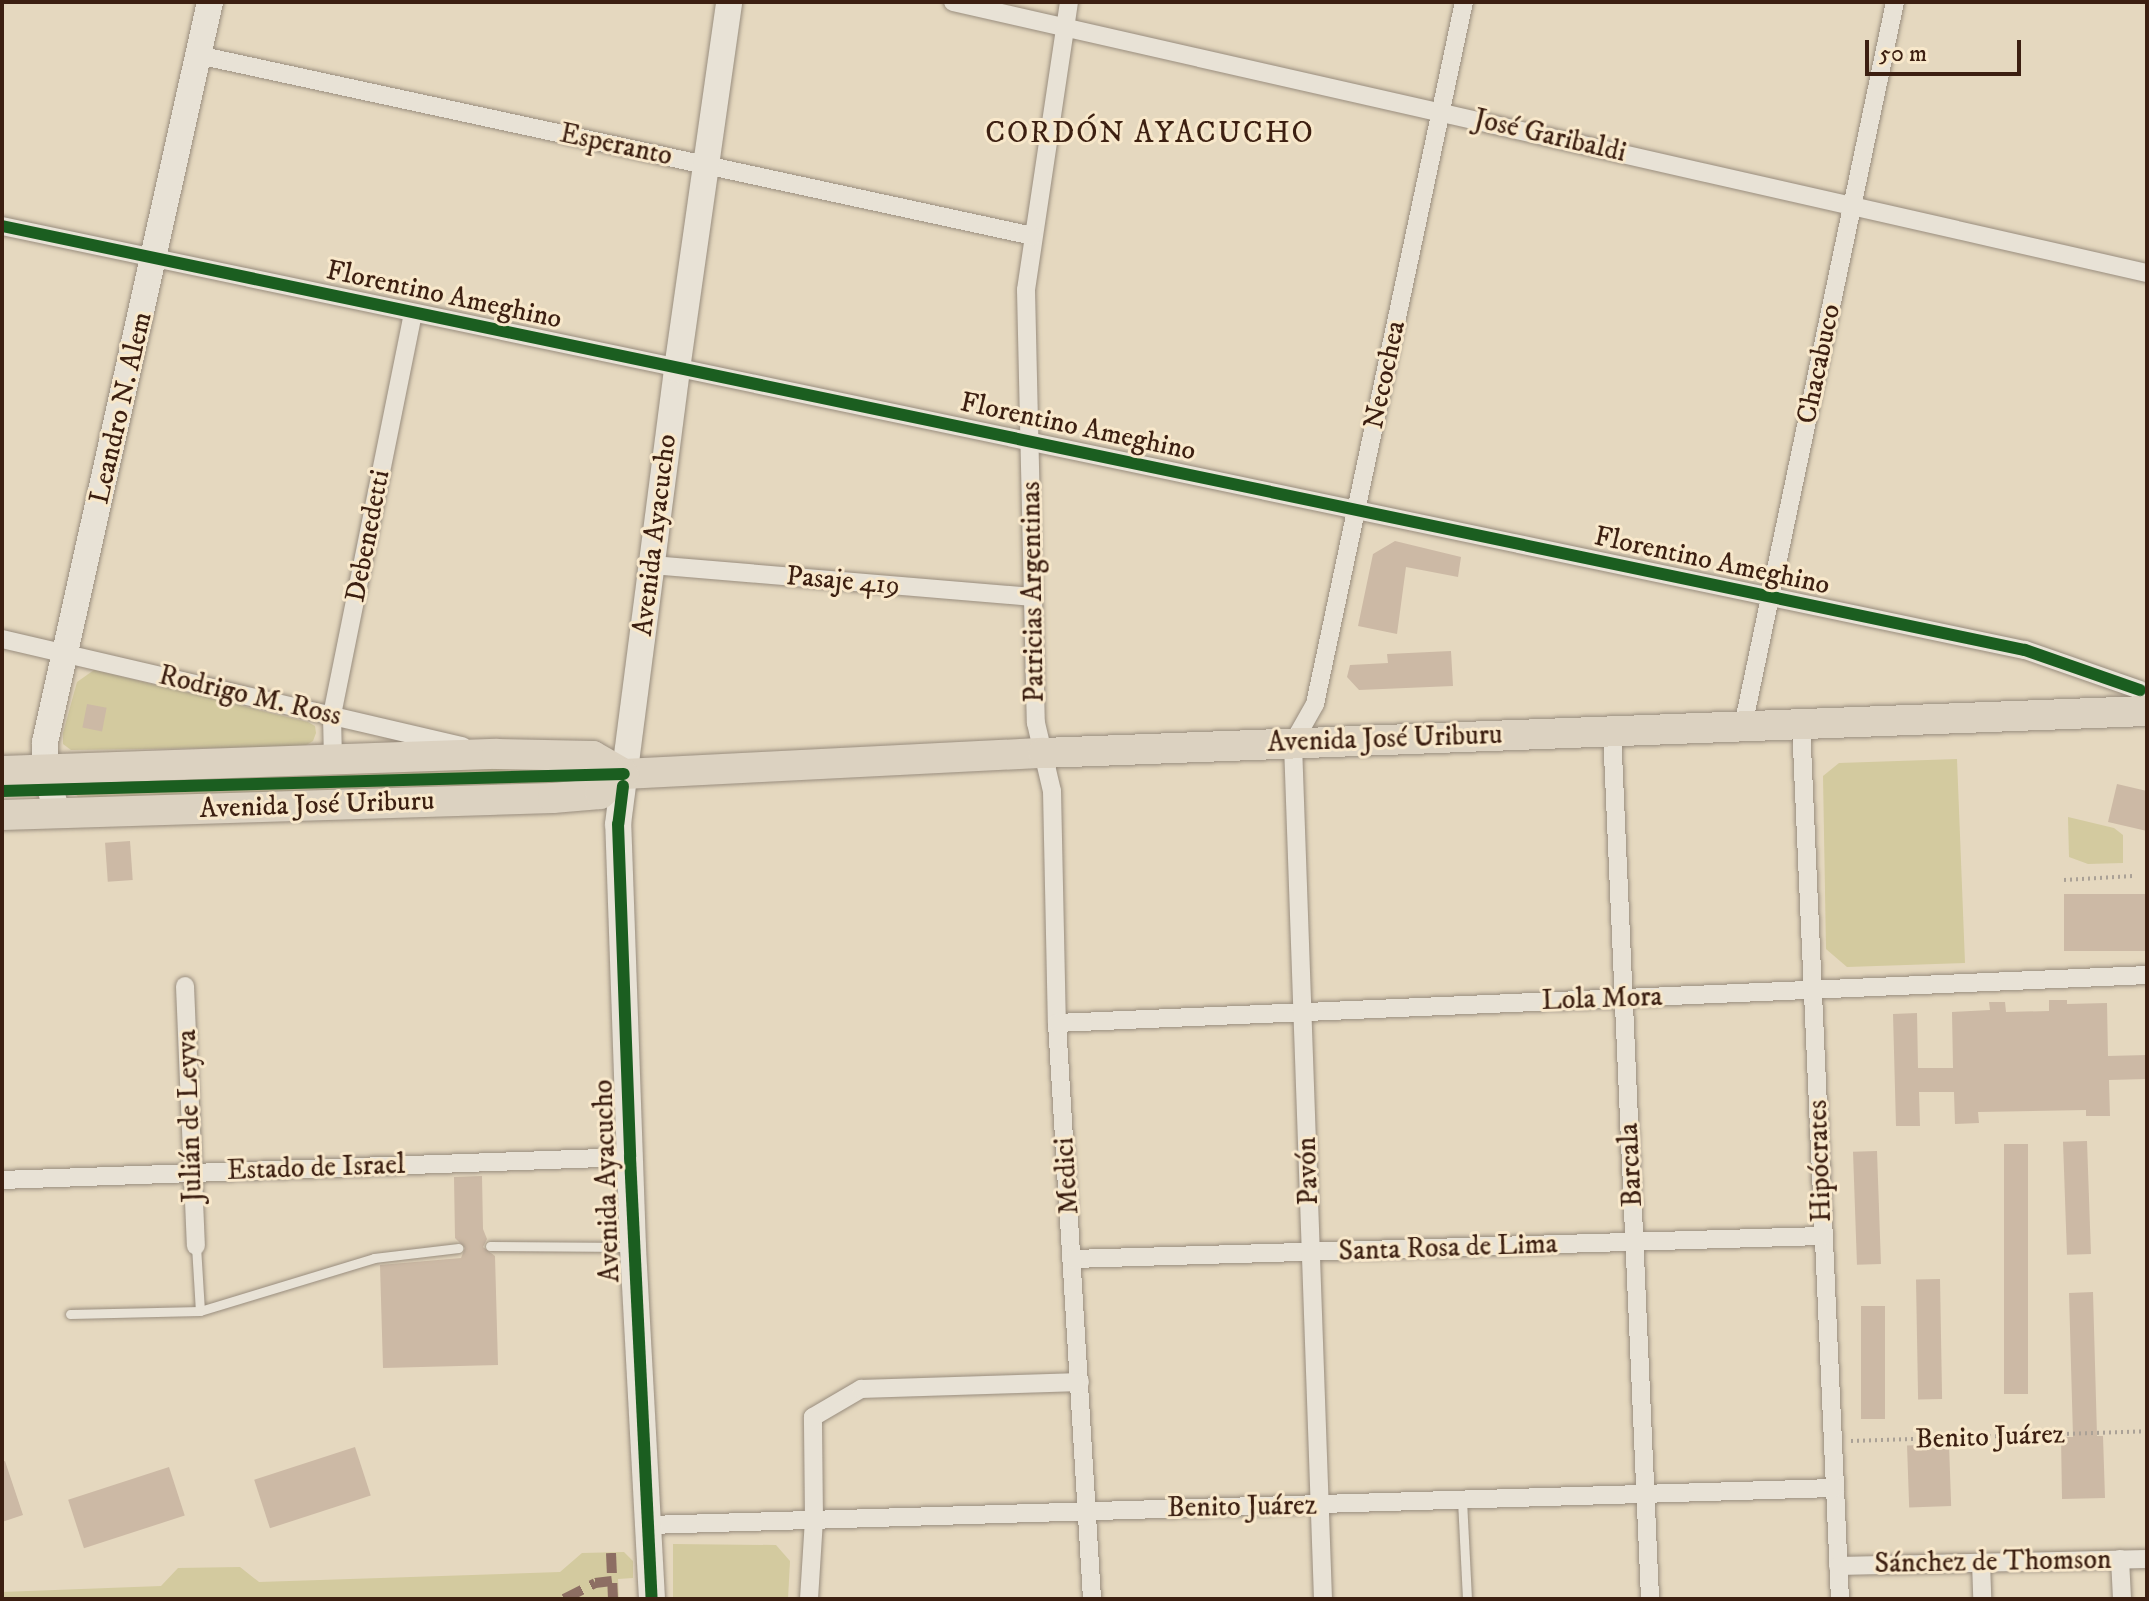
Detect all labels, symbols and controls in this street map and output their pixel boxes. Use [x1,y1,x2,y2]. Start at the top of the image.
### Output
scale bar [1869,24,2025,74]
text: 50 m [1879,39,1927,69]
street label: José Garibaldi [1471,102,1629,170]
district label: CORDÓN AYACUCHO [985,116,1315,152]
street label: Esperanto [557,117,675,173]
street label: Florentino Ameghino [323,254,565,336]
street label: Chacabuco [1790,301,1848,427]
street label: Leandro N. Alem [83,309,159,507]
street label: Necochea [1357,318,1413,432]
street label: Florentino Ameghino [957,386,1199,468]
street label: Avenida Ayacucho [626,432,684,638]
street label: Debenedetti [339,467,397,605]
street label: Patricias Argentinas [1014,481,1052,703]
street label: Florentino Ameghino [1591,520,1833,602]
street label: Pasaje 419 [785,559,901,603]
street label: Rodrigo M. Ross [156,659,344,733]
street label: Avenida José Uriburu [1267,718,1503,760]
street label: Avenida José Uriburu [199,784,435,826]
street label: Lola Mora [1541,980,1663,1018]
street label: Julián de Leyva [170,1029,210,1203]
street label: Avenida Ayacucho [587,1079,627,1283]
street label: Hipócrates [1801,1099,1839,1223]
street label: Barcala [1612,1122,1650,1208]
street label: Medici [1048,1136,1086,1216]
street label: Pavón [1290,1136,1326,1206]
street label: Estado de Israel [226,1148,406,1188]
street label: Santa Rosa de Lima [1338,1227,1558,1269]
street label: Benito Juárez [1915,1418,2065,1456]
street label: Benito Juárez [1167,1489,1317,1525]
street label: Sánchez de Thomson [1874,1543,2112,1581]

